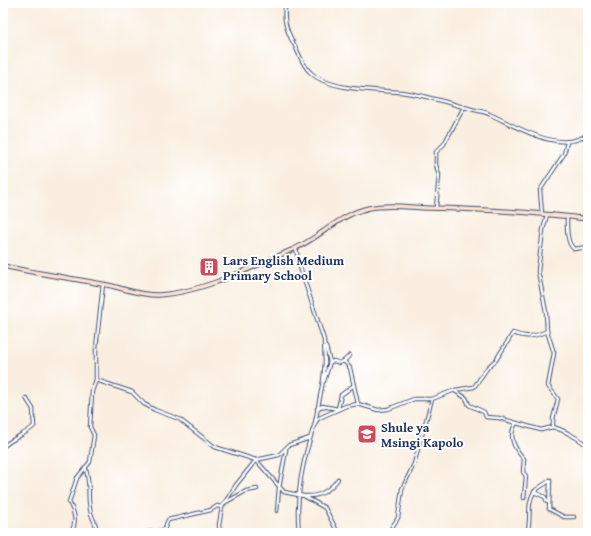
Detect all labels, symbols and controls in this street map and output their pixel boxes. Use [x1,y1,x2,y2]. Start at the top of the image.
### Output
place label: Lars English Medium Primary School [223,251,345,285]
building icon: Lars English Medium Primary School [198,256,220,278]
place label: Shule ya Msingi Kapolo [381,418,463,452]
school or university icon: Shule ya Msingi Kapolo [356,423,378,445]

